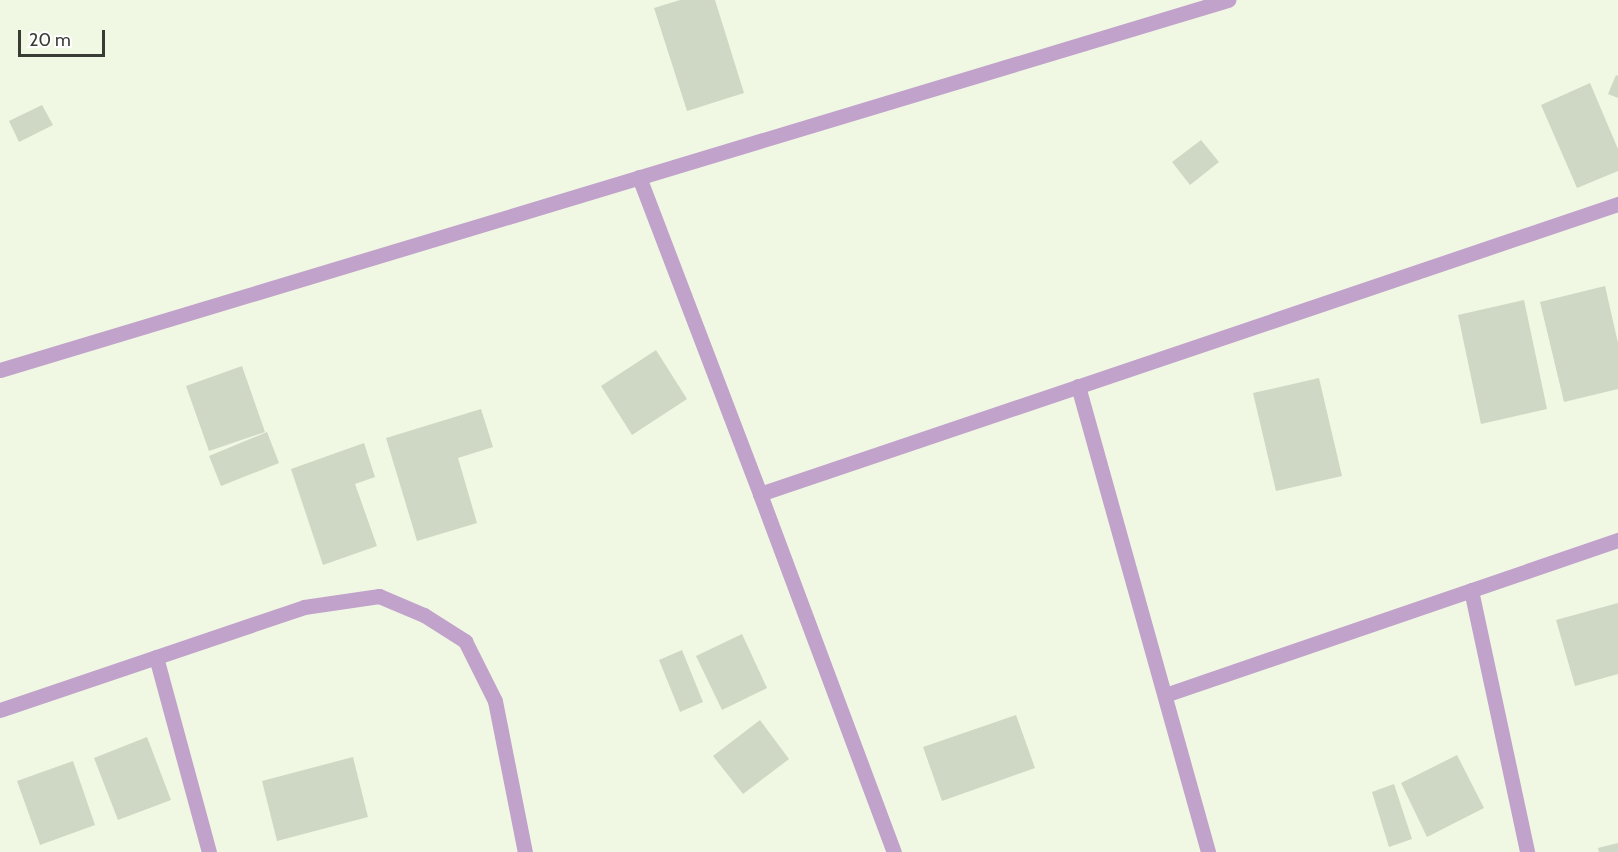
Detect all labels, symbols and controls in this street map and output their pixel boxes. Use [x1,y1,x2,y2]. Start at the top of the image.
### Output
scale bar [21,18,108,56]
text: 20 m [29,29,71,51]

